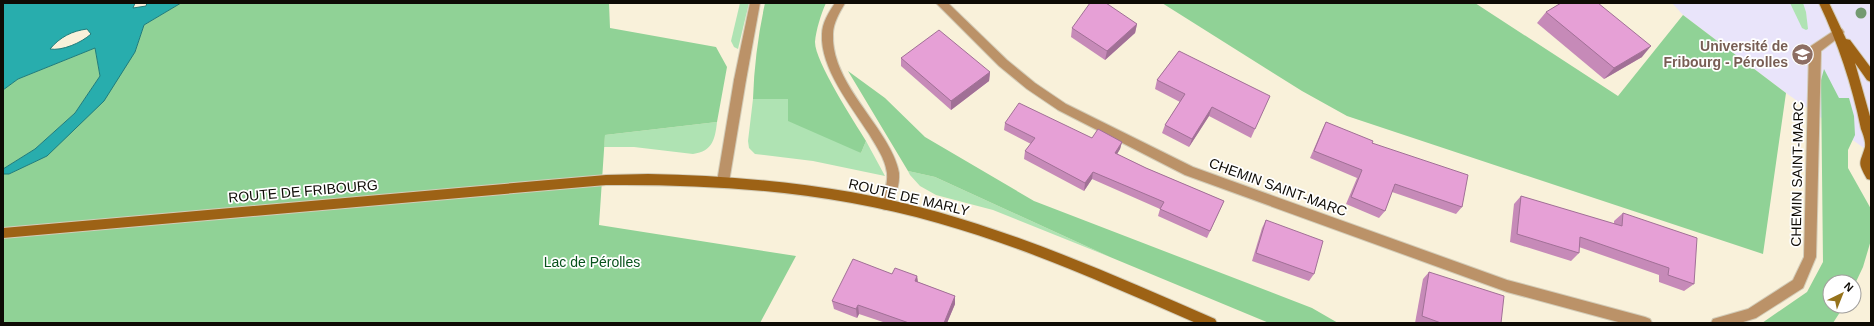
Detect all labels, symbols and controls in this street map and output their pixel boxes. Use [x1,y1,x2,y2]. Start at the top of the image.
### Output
place label: Université de Fribourg - Pérolles [1664,38,1788,70]
school or university icon: Université de Fribourg - Pérolles [1790,41,1816,67]
street label: CHEMIN SAINT-MARC [1788,101,1806,247]
street label: CHEMIN SAINT-MARC [1207,155,1349,219]
street label: ROUTE DE MARLY [847,175,972,219]
street label: ROUTE DE FRIBOURG [228,176,378,206]
park label: Lac de Pérolles [544,254,640,270]
north arrow [1822,274,1862,314]
text: N [1842,280,1856,294]

